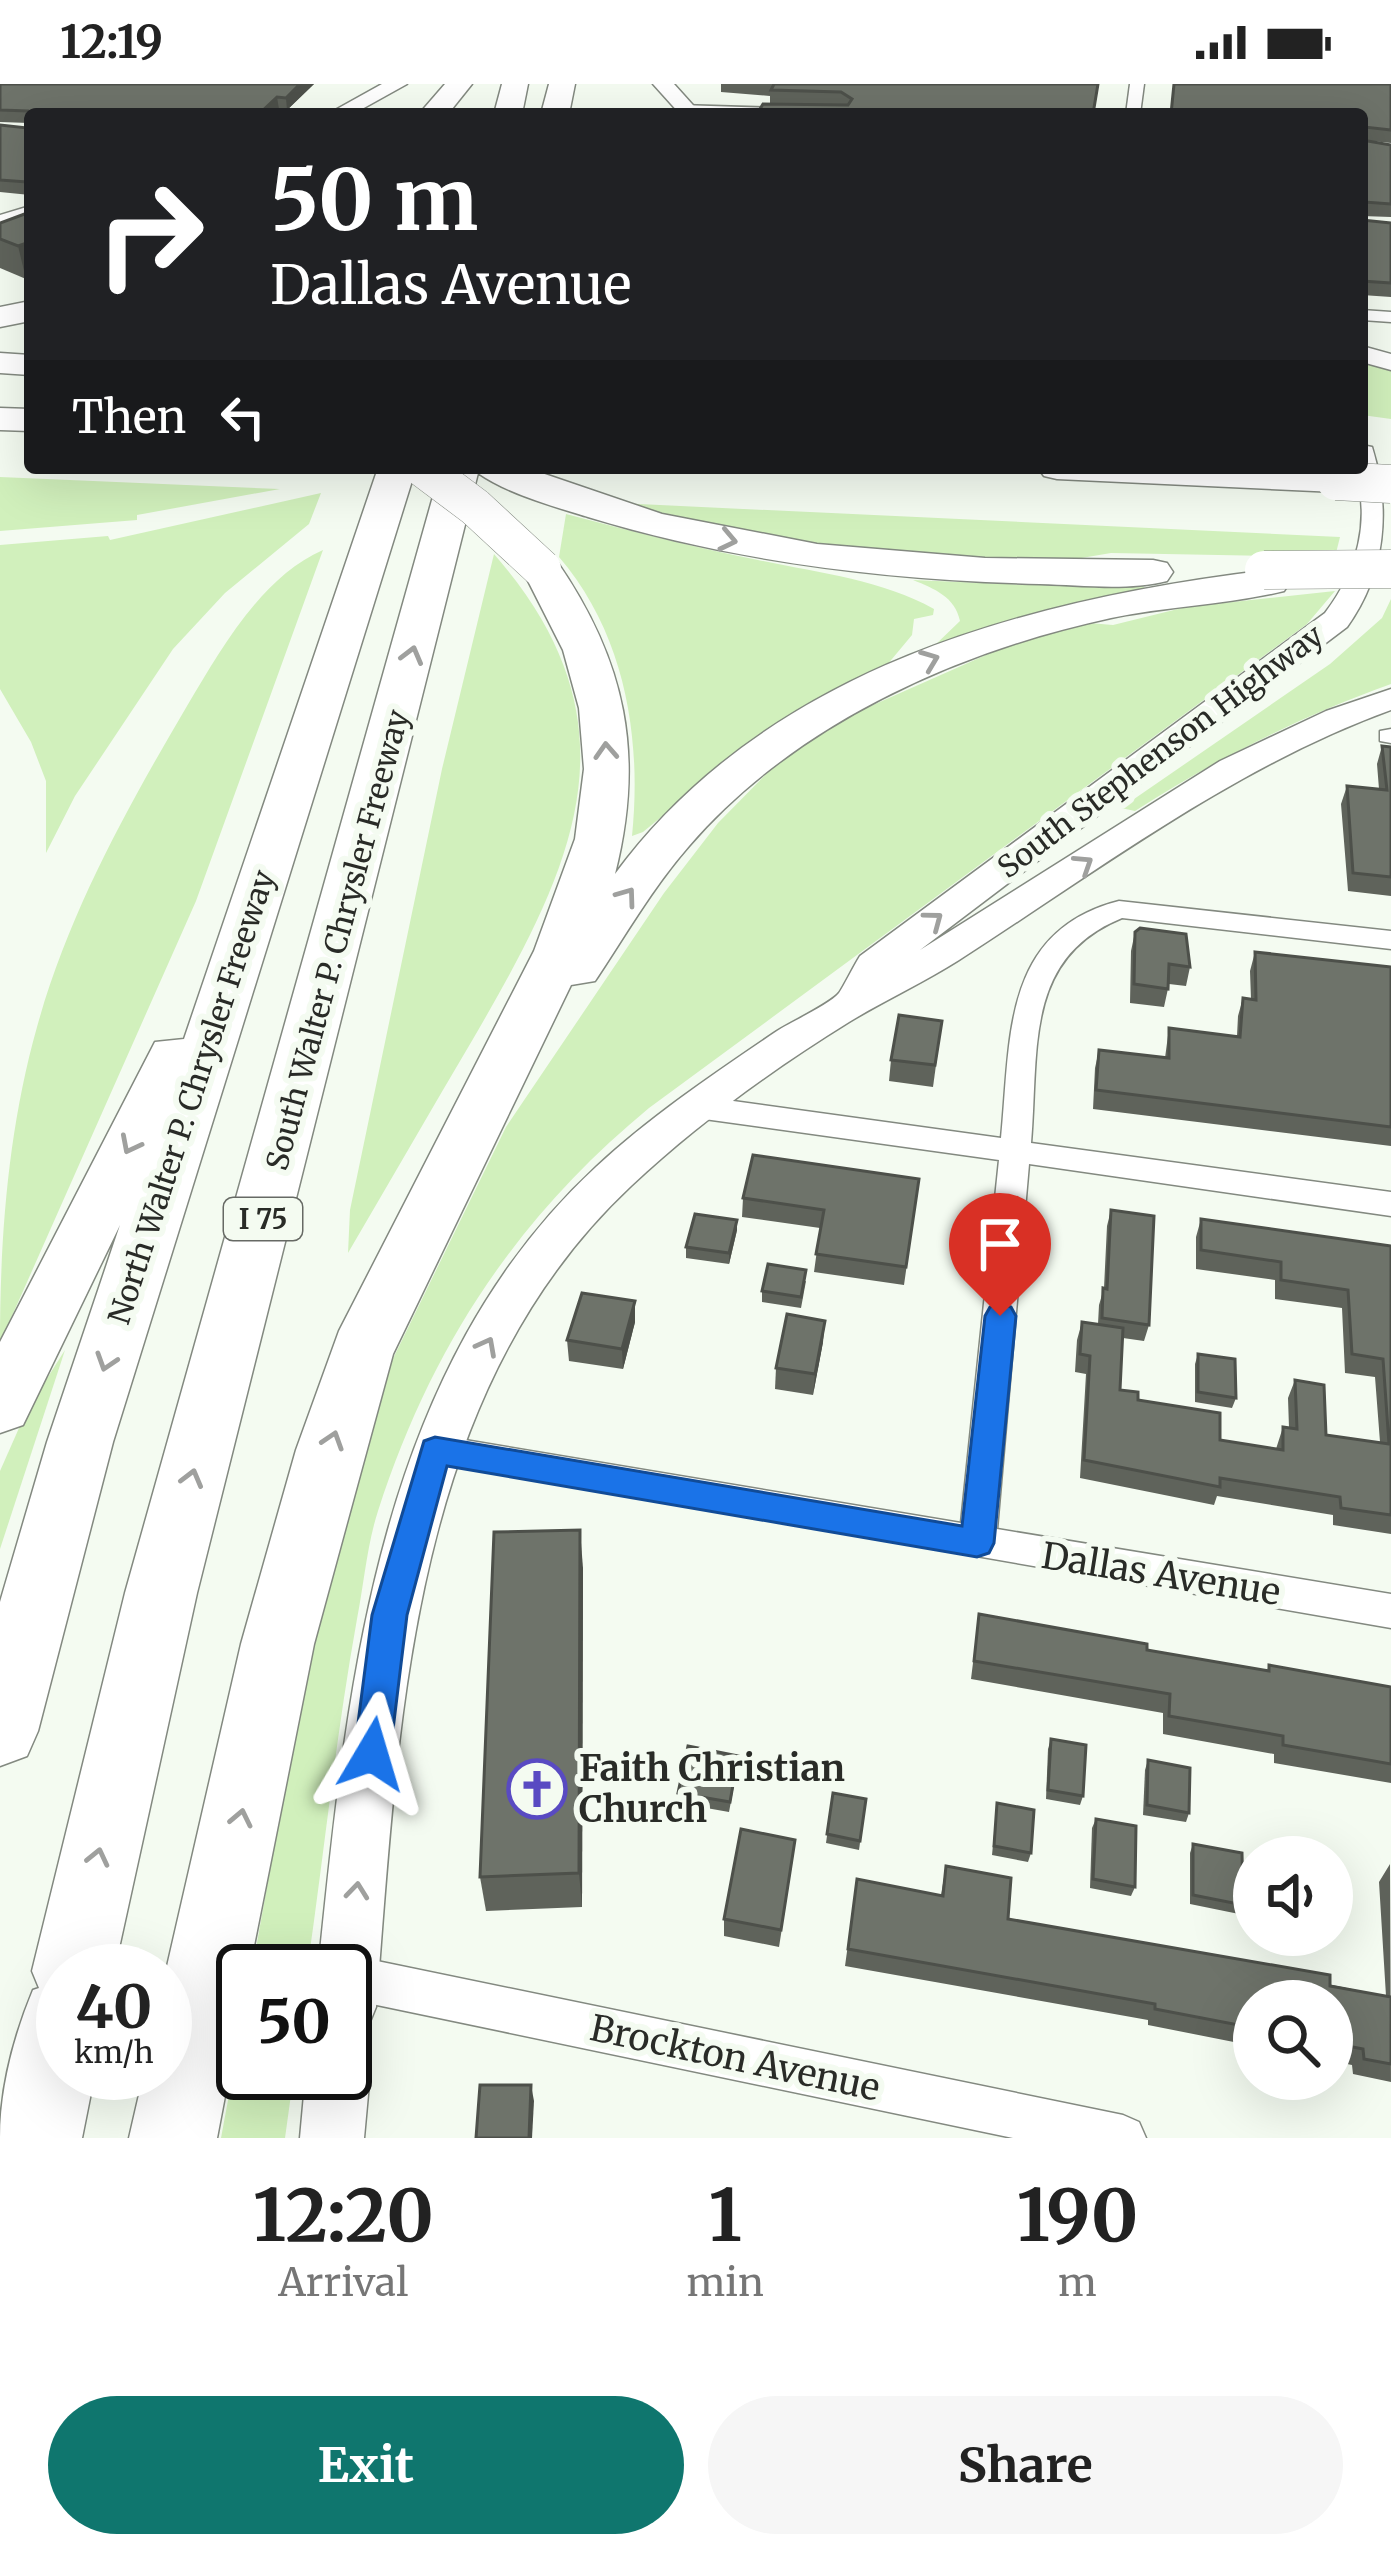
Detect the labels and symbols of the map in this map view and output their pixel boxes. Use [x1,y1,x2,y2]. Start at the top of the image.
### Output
one-way arrow [718,526,738,552]
street label: South Stephenson Highway [990,616,1331,886]
one-way arrow [397,645,422,666]
one-way arrow [918,649,939,674]
street label: South Walter P. Chrysler Freeway [257,705,417,1174]
one-way arrow [593,741,619,760]
one-way arrow [1071,856,1093,878]
street label: North Walter P. Chrysler Freeway [100,865,283,1329]
one-way arrow [613,888,635,910]
one-way arrow [920,912,942,934]
one-way arrow [121,1133,144,1155]
pin [949,1193,1051,1316]
road number: I 75 [224,1198,302,1240]
one-way arrow [473,1336,496,1358]
one-way arrow [95,1351,120,1372]
one-way arrow [319,1430,344,1451]
one-way arrow [178,1468,203,1489]
street label: Dallas Avenue [1038,1533,1284,1615]
position arrow [309,1691,435,1817]
place label: Faith Christian Church [579,1746,845,1832]
church icon: Faith Christian Church [506,1758,568,1820]
one-way arrow [228,1809,253,1829]
one-way arrow [84,1847,109,1867]
one-way arrow [344,1881,369,1900]
speed limit sign: 50 [216,1944,372,2100]
street label: Brockton Avenue [586,2005,884,2111]

